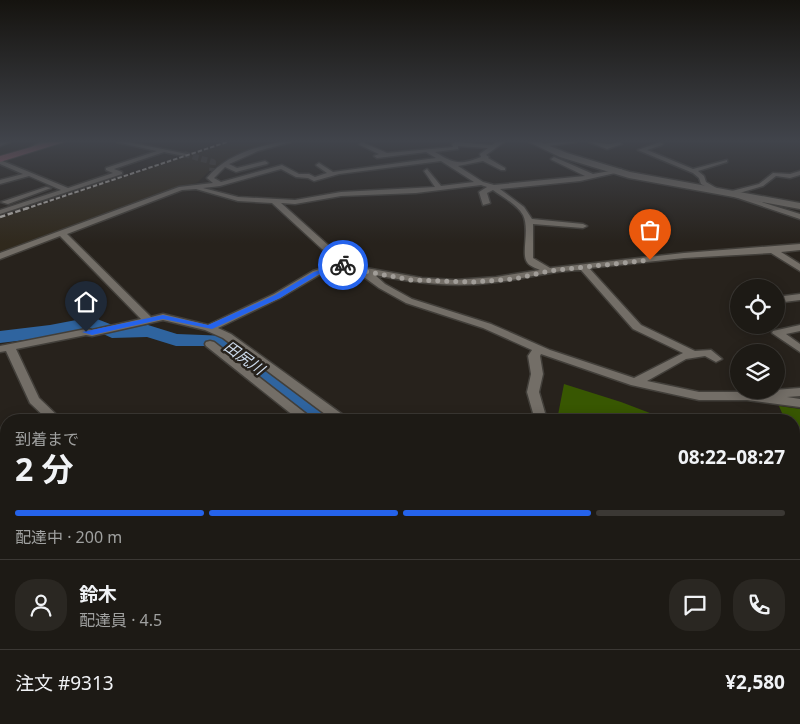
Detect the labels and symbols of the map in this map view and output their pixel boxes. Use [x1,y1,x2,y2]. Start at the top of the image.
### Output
pin [629,209,671,260]
courier [318,240,368,290]
pin [65,281,107,332]
water label: 田尻川 [221,336,270,380]

